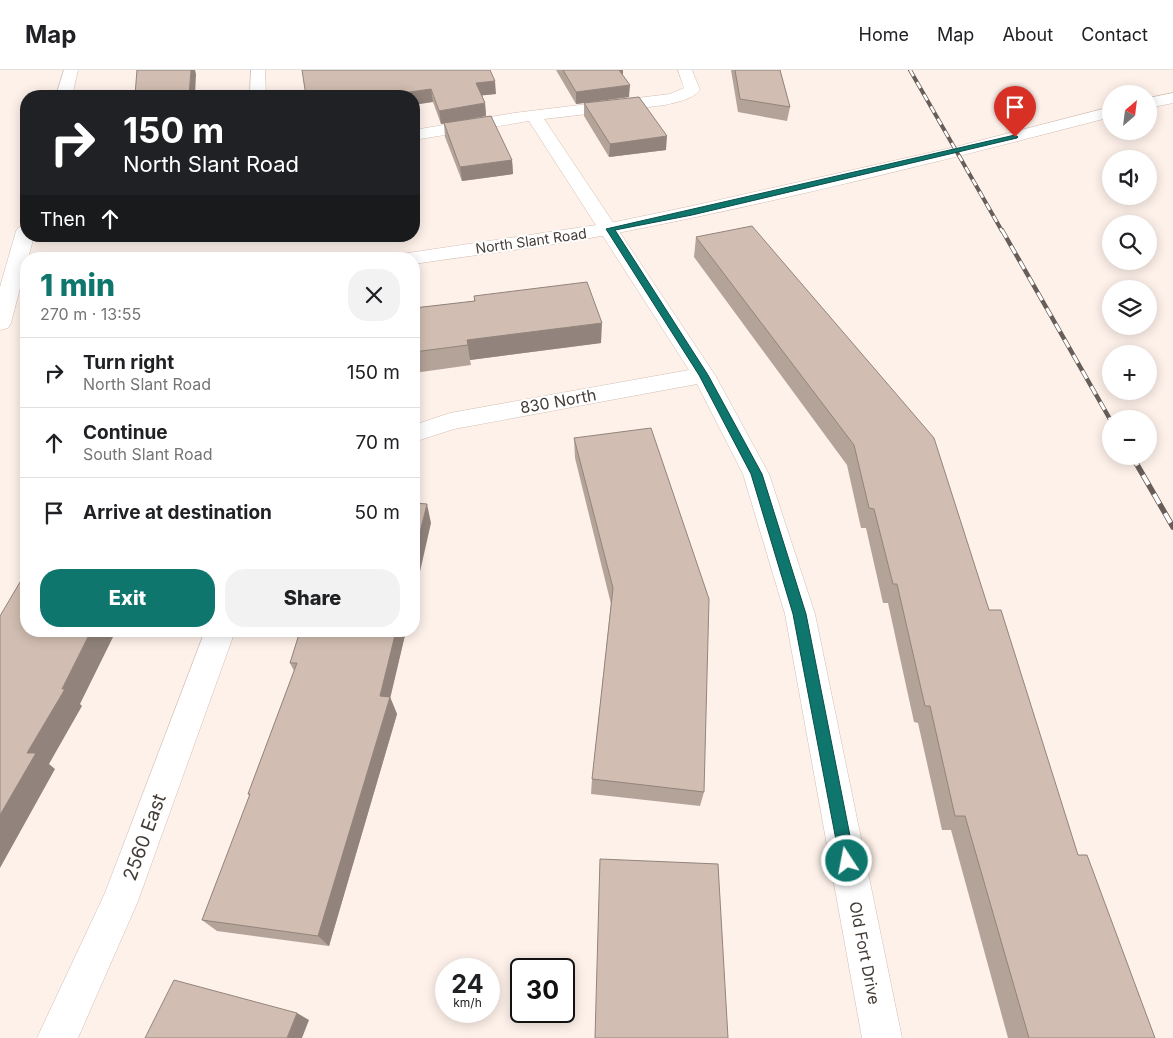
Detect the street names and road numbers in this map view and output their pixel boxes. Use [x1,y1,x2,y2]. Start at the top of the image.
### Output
street label: North Slant Road [474,224,588,257]
street label: 830 North [518,384,598,418]
street label: 2560 East [118,791,171,884]
street label: Old Fort Drive [845,900,885,1006]

